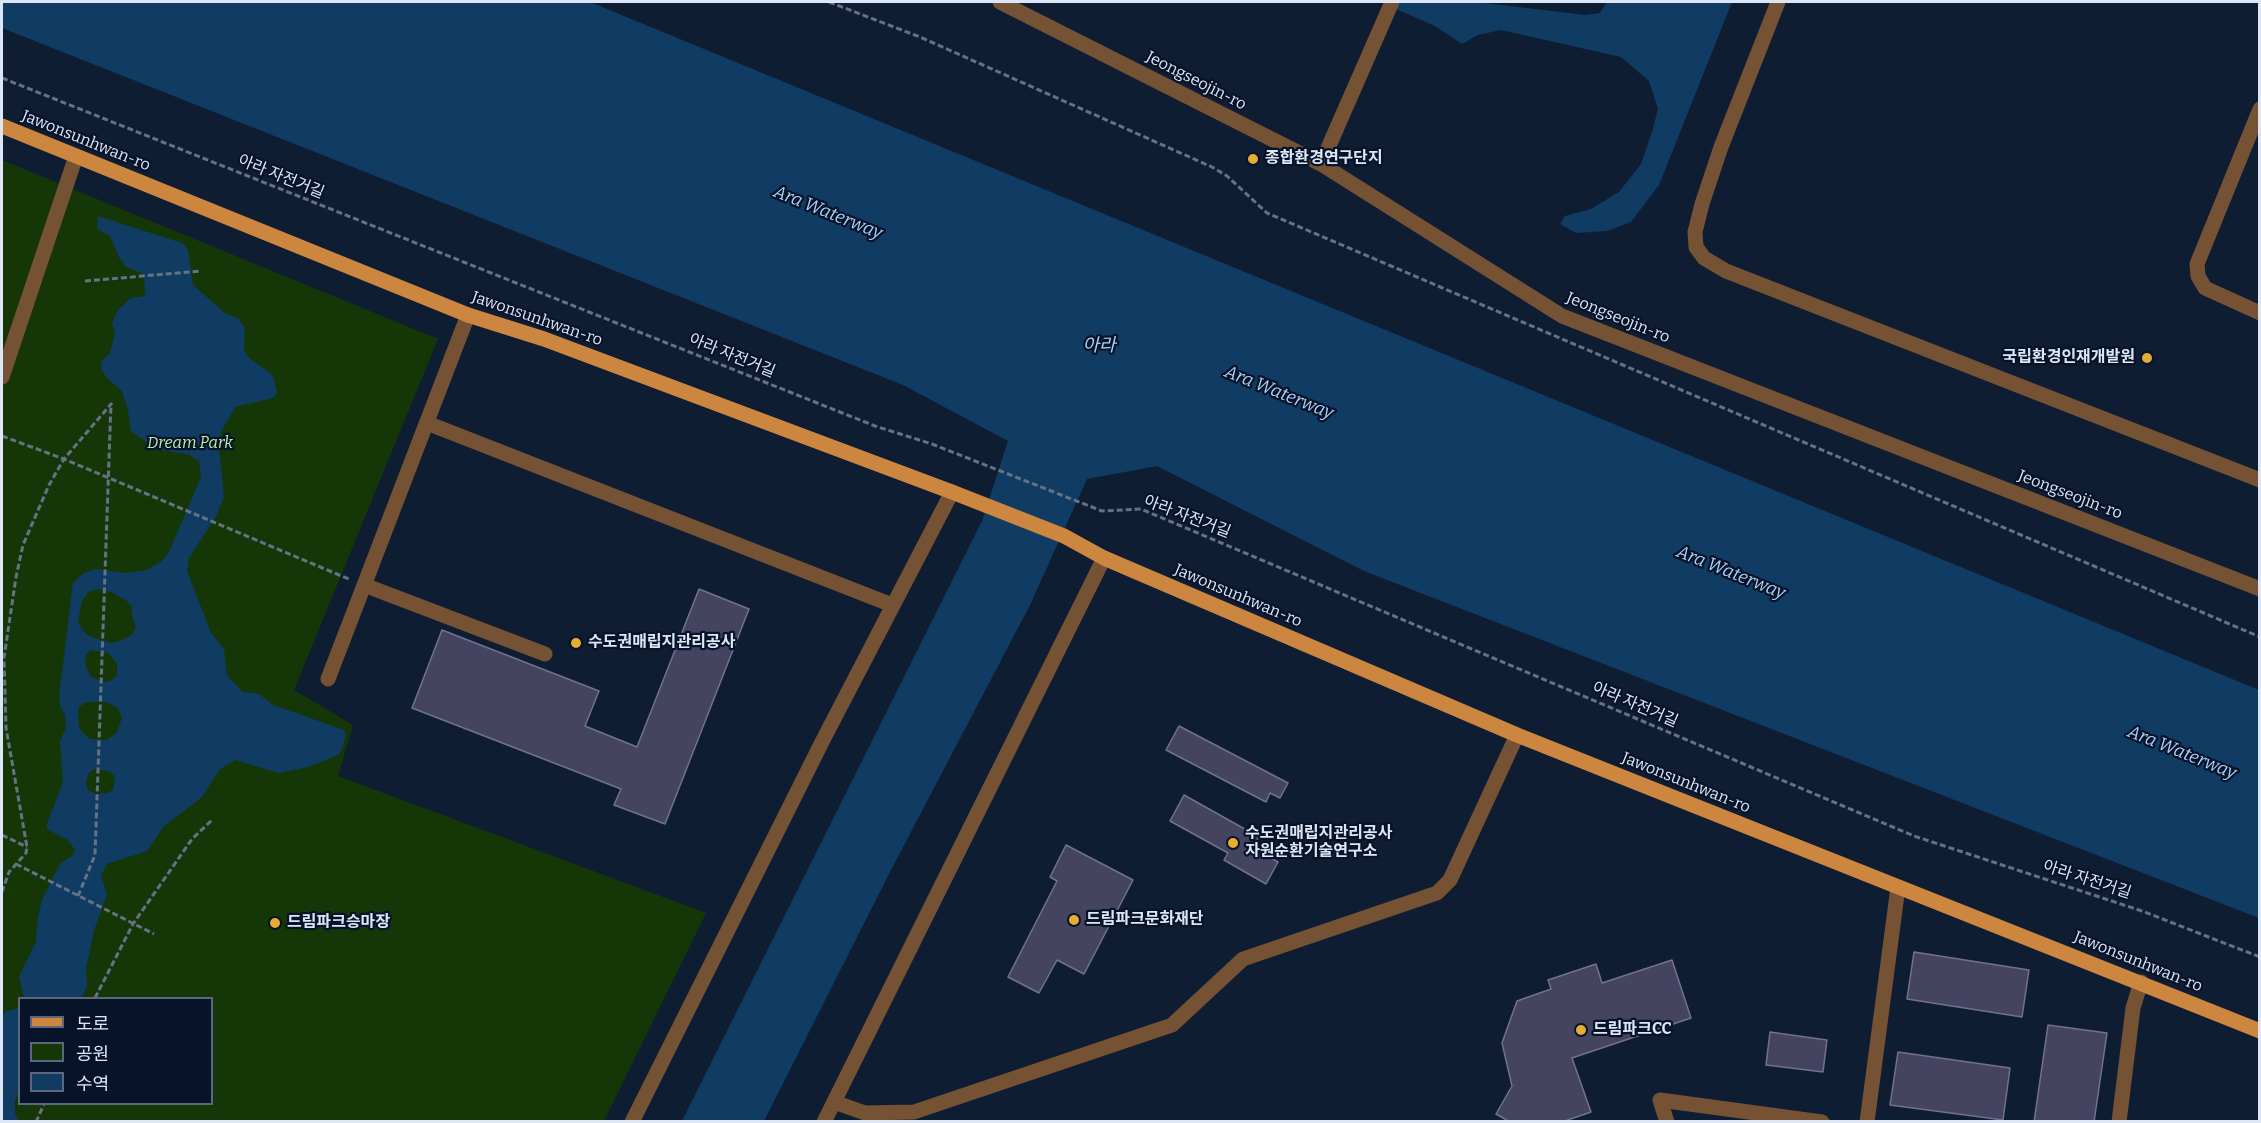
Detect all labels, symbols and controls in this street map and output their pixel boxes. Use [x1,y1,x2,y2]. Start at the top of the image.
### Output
street label: Jeongseojin-ro [1143,47,1249,115]
street label: Jawonsunhwan-ro [19,106,153,176]
place label: 종합환경연구단지 [1265,149,1383,169]
street label: 아라 자전거길 [235,151,327,203]
marker: 종합환경연구단지 [1246,152,1260,166]
water label: Ara Waterway [770,181,886,245]
street label: Jawonsunhwan-ro [469,288,605,350]
street label: Jeongseojin-ro [1563,289,1673,347]
street label: 아라 자전거길 [686,330,778,382]
water label: 아라 [1082,335,1116,357]
place label: 국립환경인재개발원 [2003,348,2135,368]
marker: 국립환경인재개발원 [2140,351,2154,365]
water label: Ara Waterway [1221,361,1337,425]
park label: Dream Park [147,434,233,454]
street label: Jeongseojin-ro [2015,466,2125,524]
street label: 아라 자전거길 [1141,492,1233,542]
water label: Ara Waterway [1673,541,1789,605]
street label: Jawonsunhwan-ro [1171,560,1305,632]
place label: 수도권매립지관리공사 [588,633,735,653]
marker: 수도권매립지관리공사 [569,636,583,650]
street label: 아라 자전거길 [1589,678,1681,732]
water label: Ara Waterway [2124,721,2240,785]
street label: Jawonsunhwan-ro [1619,748,1753,818]
place label: 수도권매립지관리공사 자원순환기술연구소 [1245,824,1392,862]
marker: 수도권매립지관리공사 자원순환기술연구소 [1226,836,1240,850]
street label: 아라 자전거길 [2041,857,2133,903]
place label: 드림파크문화재단 [1086,910,1204,930]
place label: 드림파크승마장 [287,913,390,933]
marker: 드림파크문화재단 [1067,913,1081,927]
marker: 드림파크승마장 [268,916,282,930]
street label: Jawonsunhwan-ro [2071,927,2205,997]
legend [18,997,213,1105]
text: 도로 [76,1013,109,1035]
place label: 드림파크CC [1593,1020,1672,1040]
marker: 드림파크CC [1574,1023,1588,1037]
text: 공원 [76,1043,109,1065]
text: 수역 [76,1073,109,1095]

